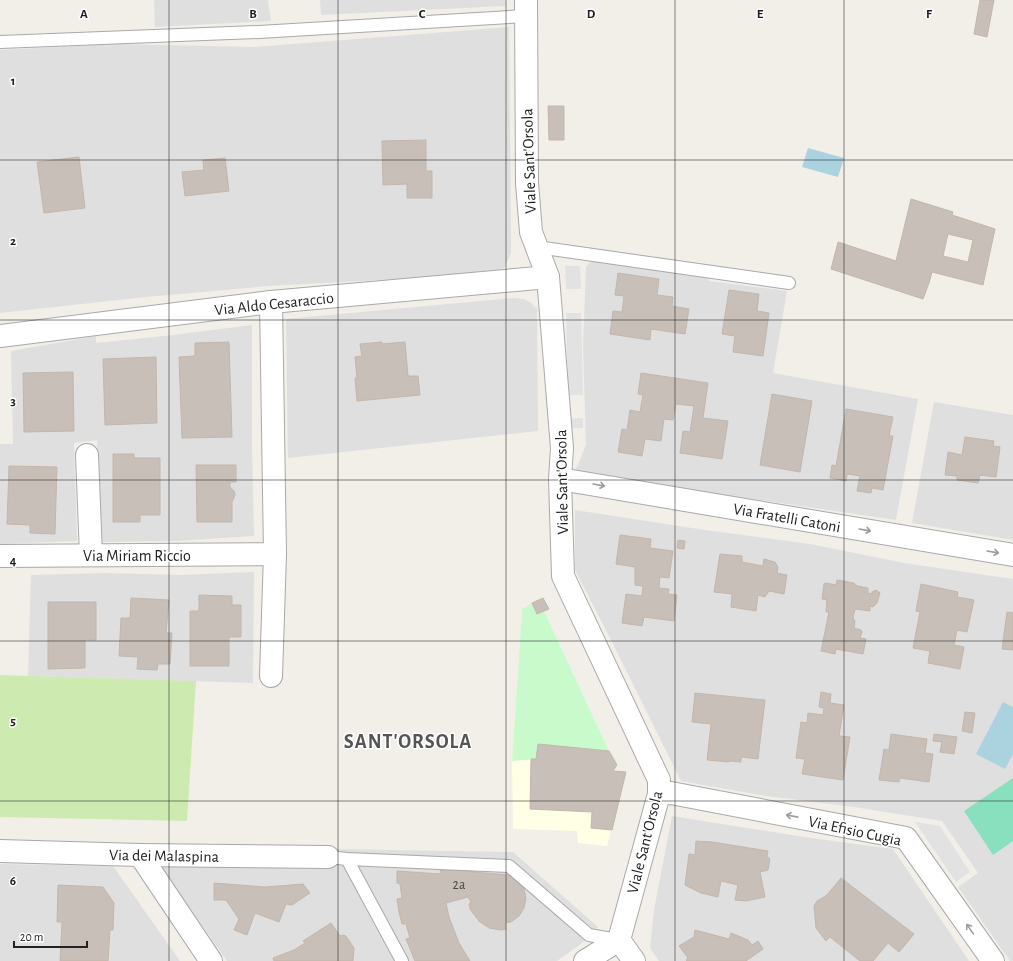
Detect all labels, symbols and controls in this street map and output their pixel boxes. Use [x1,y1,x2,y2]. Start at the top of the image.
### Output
text: A [80,8,88,21]
text: B [249,8,257,21]
text: C [419,8,426,21]
text: D [587,8,596,21]
text: E [757,8,764,21]
text: F [926,8,933,21]
text: 1 [11,75,15,88]
street label: Viale Sant'Orsola [519,108,539,214]
text: 2 [10,235,16,248]
street label: Via Aldo Cesaraccio [214,290,335,318]
text: 3 [10,395,16,408]
street label: Viale Sant'Orsola [553,429,571,535]
one-way arrow [592,481,605,489]
street label: Via Fratelli Catoni [732,501,842,535]
one-way arrow [858,526,871,534]
street label: Via Miriam Riccio [83,548,191,564]
one-way arrow [986,548,999,556]
text: 4 [10,555,17,568]
text: 5 [10,715,16,728]
district label: SANT'ORSOLA [344,732,472,752]
street label: Viale Sant'Orsola [624,789,665,895]
one-way arrow [786,812,799,820]
street label: Via Efisio Cugia [807,813,903,849]
street label: Via dei Malaspina [109,847,219,865]
text: 6 [10,875,16,888]
house number: 2a [453,878,466,892]
scale bar [14,923,87,949]
one-way arrow [966,924,974,935]
text: 20 m [20,931,43,943]

